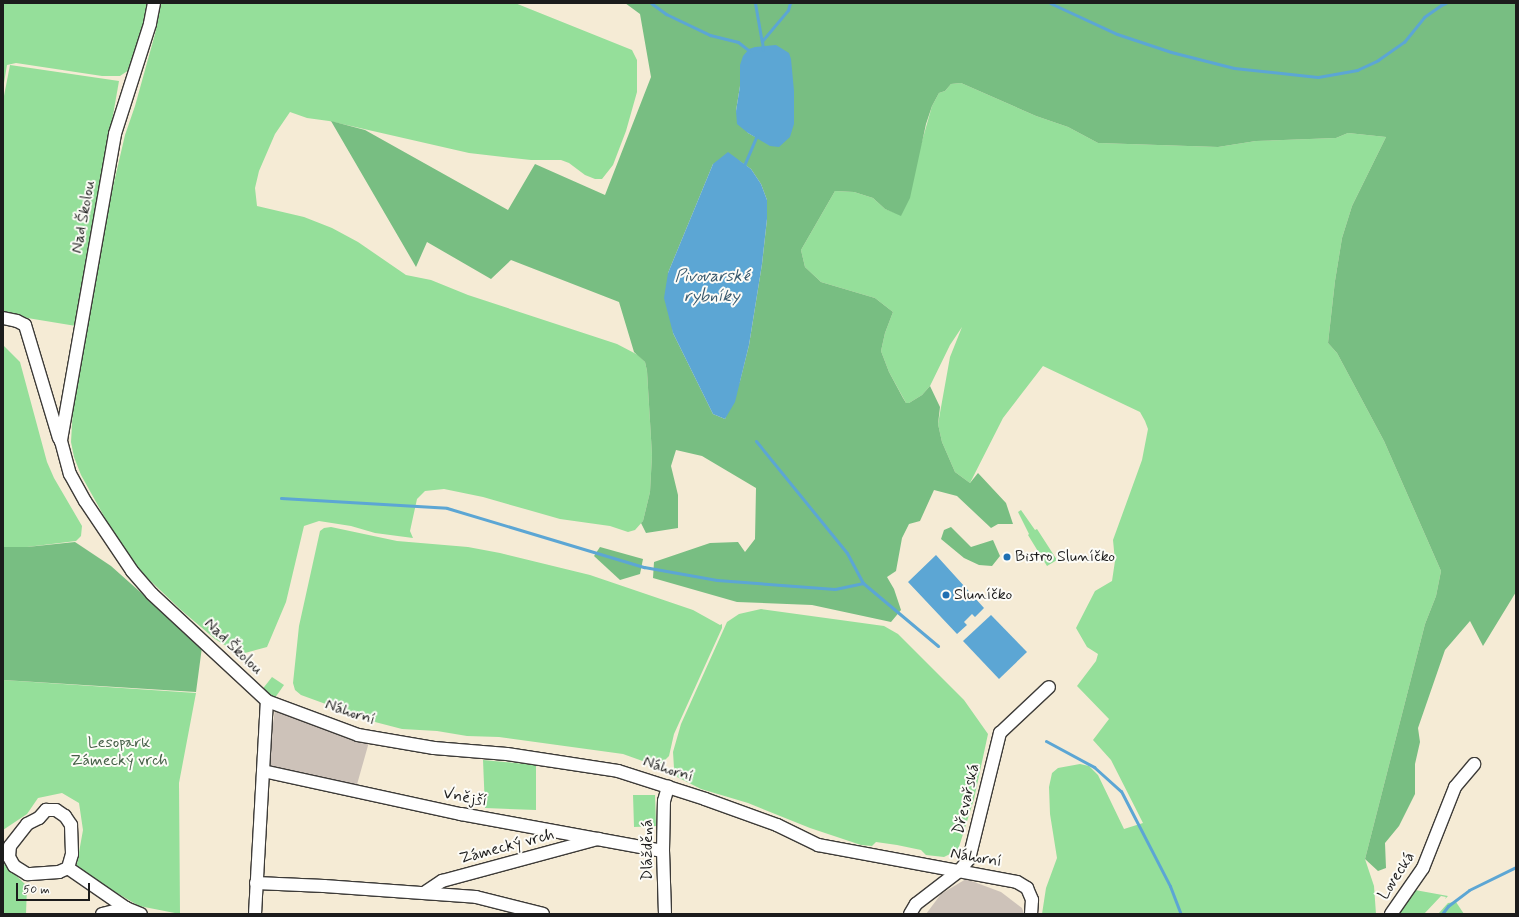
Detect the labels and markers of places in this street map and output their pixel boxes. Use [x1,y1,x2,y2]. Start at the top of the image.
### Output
place label: Bistro Sluníčko [1015,547,1115,567]
marker: Bistro Sluníčko [1002,552,1012,562]
place label: Sluníčko [954,585,1012,605]
marker: Sluníčko [941,590,951,600]

